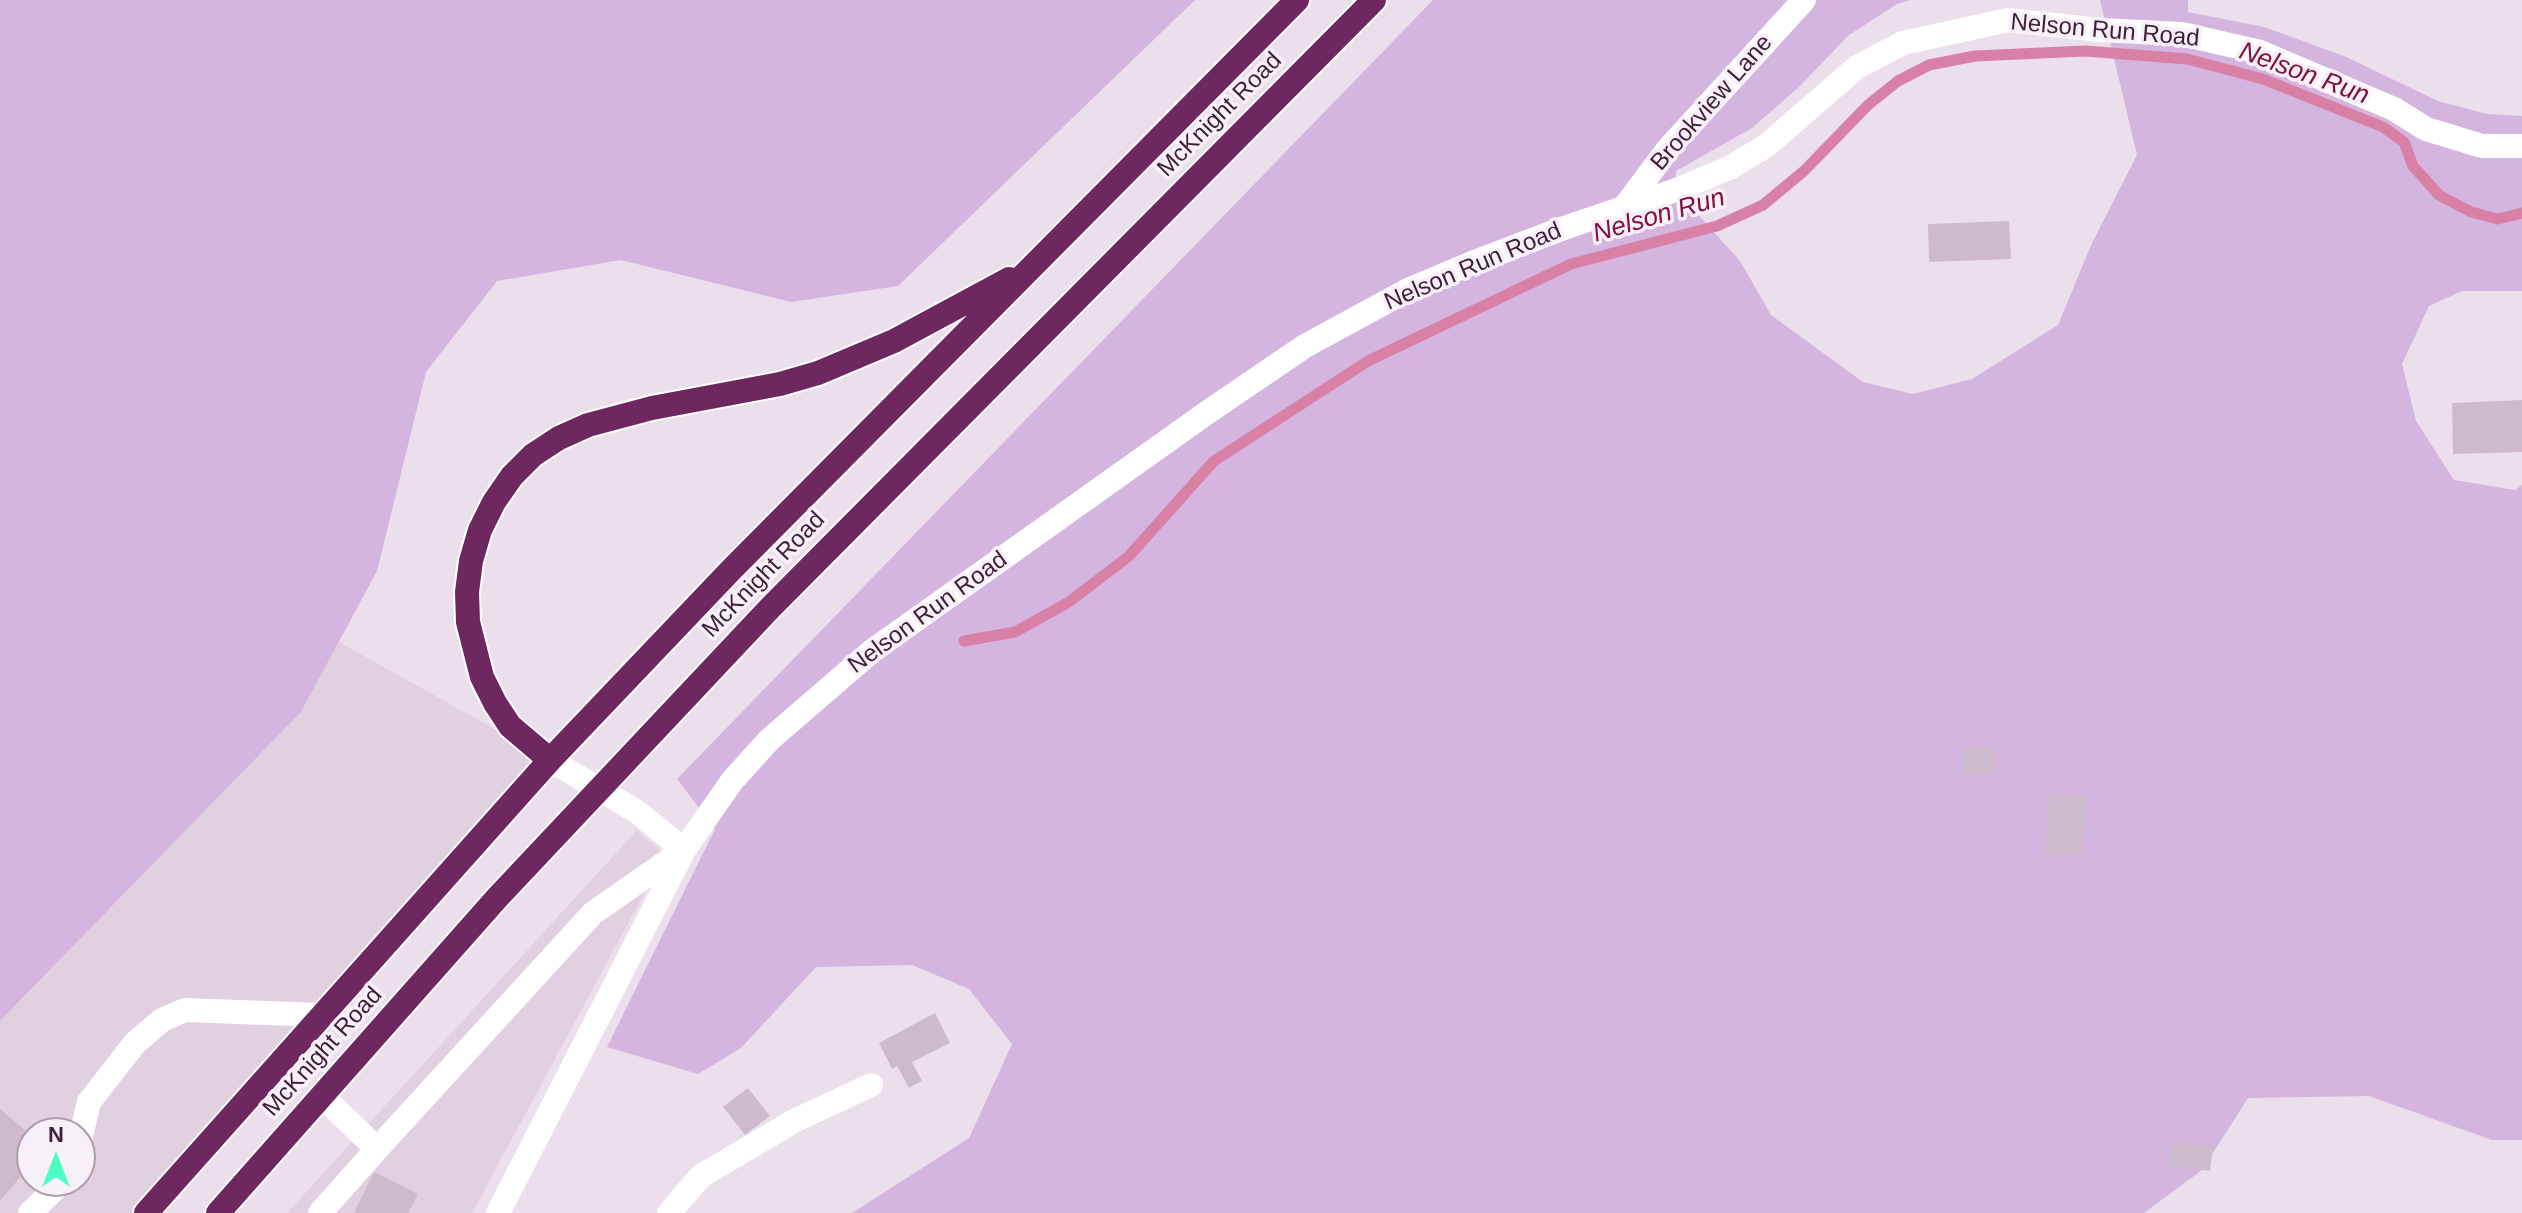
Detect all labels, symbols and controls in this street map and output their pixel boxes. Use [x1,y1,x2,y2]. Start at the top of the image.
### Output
street label: Nelson Run Road [2009,8,2201,54]
street label: Brookview Lane [1645,29,1779,177]
water label: Nelson Run [2235,36,2373,112]
street label: McKnight Road [1152,47,1288,183]
water label: Nelson Run [1589,182,1729,250]
street label: Nelson Run Road [1380,217,1566,317]
street label: McKnight Road [697,506,831,644]
street label: Nelson Run Road [843,546,1013,680]
street label: McKnight Road [257,981,389,1123]
north arrow [16,1117,96,1197]
text: N [48,1122,64,1147]

